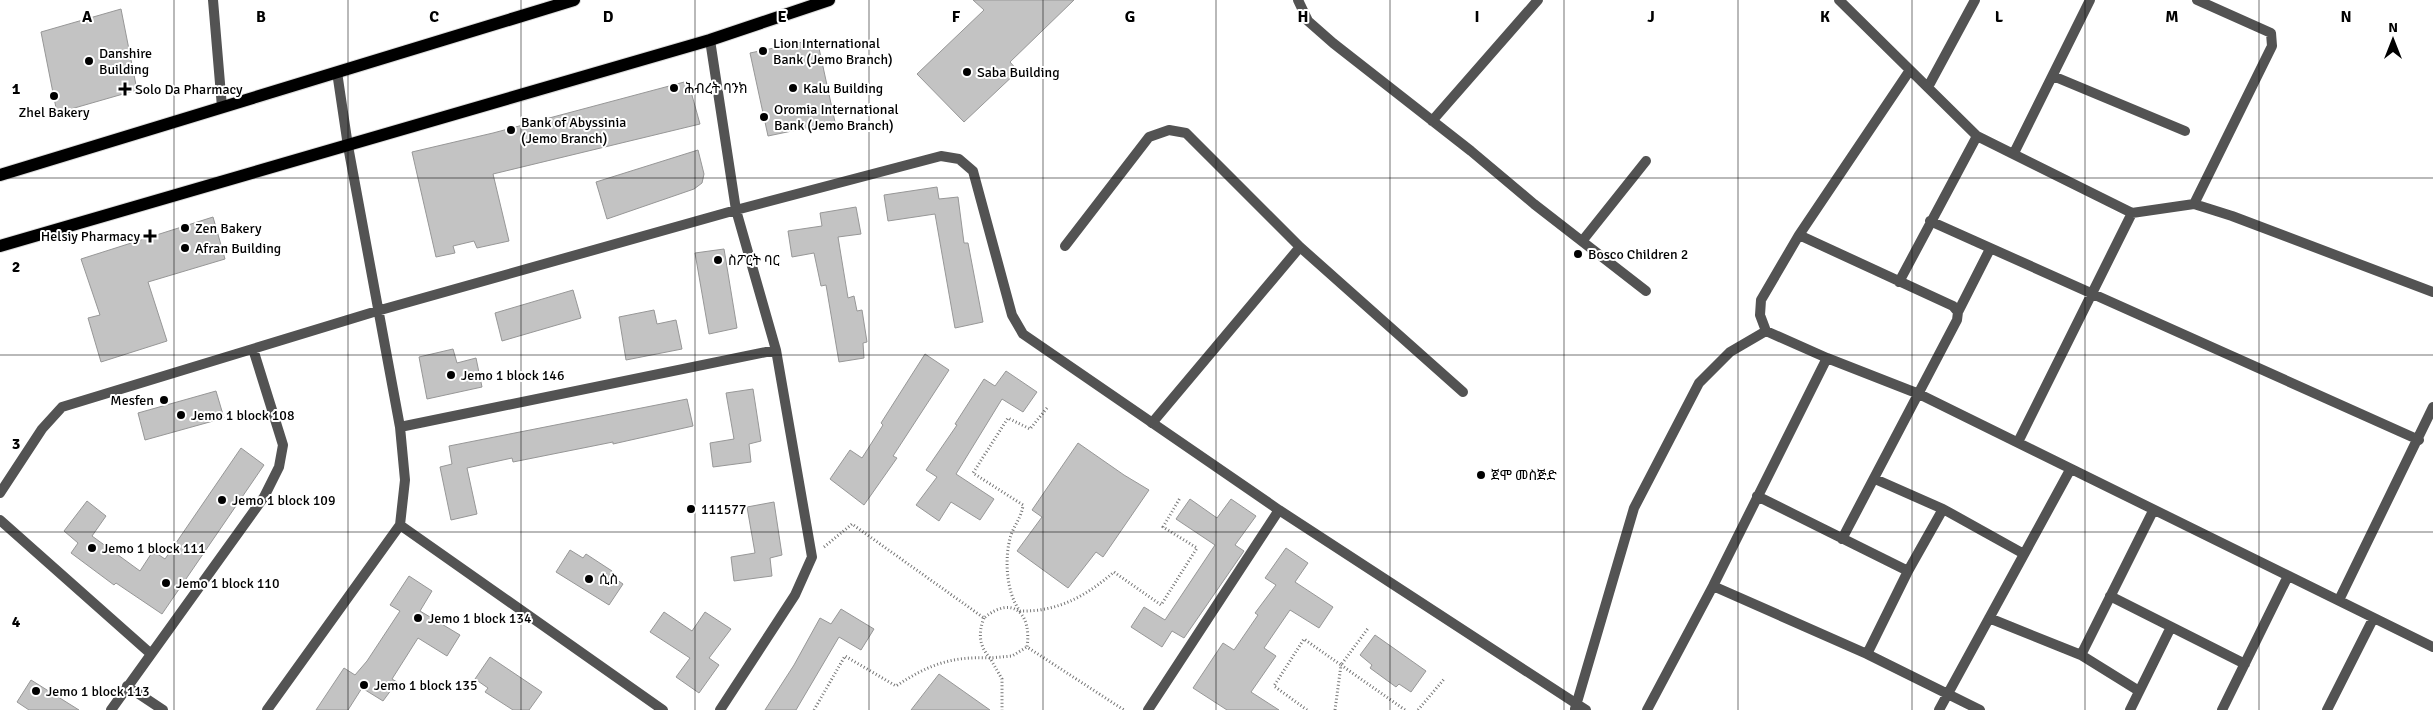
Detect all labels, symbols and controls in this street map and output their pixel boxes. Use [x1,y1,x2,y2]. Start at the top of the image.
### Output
text: A [82,7,93,27]
text: B [256,7,266,27]
text: C [429,7,439,27]
text: D [603,7,614,27]
text: E [777,7,787,27]
text: F [952,7,961,27]
text: G [1125,7,1135,27]
text: H [1298,7,1308,27]
text: I [1474,7,1480,27]
text: J [1647,7,1655,27]
text: K [1820,7,1830,27]
text: L [1995,7,2004,27]
text: M [2165,7,2179,27]
text: N [2340,7,2352,27]
north arrow [2368,15,2418,65]
text: N [2388,19,2398,36]
place label: Lion International Bank (Jemo Branch) [773,35,893,68]
place label: Danshire Building [99,45,152,78]
marker: Lion International Bank (Jemo Branch) [757,45,769,57]
marker: Danshire Building [83,55,95,67]
place label: Saba Building [977,64,1060,81]
marker: Saba Building [961,66,973,78]
text: 1 [12,79,21,99]
place label: ሕብረት ባንክ [684,80,748,97]
place label: Kalu Building [803,80,883,97]
place label: Solo Da Pharmacy [135,81,243,98]
marker: ሕብረት ባንክ [668,82,680,94]
marker: Kalu Building [787,82,799,94]
marker: Solo Da Pharmacy [119,83,131,95]
marker: Zhel Bakery [48,90,60,102]
place label: Oromia International Bank (Jemo Branch) [774,101,899,134]
place label: Zhel Bakery [18,104,90,121]
marker: Oromia International Bank (Jemo Branch) [758,111,770,123]
place label: Bank of Abyssinia (Jemo Branch) [521,114,626,147]
marker: Bank of Abyssinia (Jemo Branch) [505,124,517,136]
place label: Zen Bakery [195,220,262,237]
marker: Zen Bakery [179,222,191,234]
place label: Helsiy Pharmacy [41,228,140,245]
marker: Helsiy Pharmacy [144,230,156,242]
place label: Afran Building [195,240,281,257]
marker: Afran Building [179,242,191,254]
place label: Bosco Children 2 [1588,246,1688,263]
marker: Bosco Children 2 [1572,248,1584,260]
place label: ስፖርት ባር [728,252,780,269]
marker: ስፖርት ባር [712,254,724,266]
text: 2 [12,257,20,277]
place label: Jemo 1 block 146 [461,367,564,384]
marker: Jemo 1 block 146 [445,369,457,381]
place label: Mesfen [110,392,154,409]
marker: Mesfen [158,394,170,406]
place label: Jemo 1 block 108 [191,407,294,424]
marker: Jemo 1 block 108 [175,409,187,421]
text: 3 [12,434,20,454]
place label: ጀሞ መስጅድ [1491,467,1557,484]
marker: ጀሞ መስጅድ [1475,469,1487,481]
place label: Jemo 1 block 109 [232,492,335,509]
marker: Jemo 1 block 109 [216,494,228,506]
place label: 111577 [701,501,746,518]
marker: 111577 [685,503,697,515]
place label: Jemo 1 block 111 [102,540,205,557]
marker: Jemo 1 block 111 [86,542,98,554]
place label: ሲስ [599,571,618,588]
marker: ሲስ [583,573,595,585]
place label: Jemo 1 block 110 [176,575,279,592]
marker: Jemo 1 block 110 [160,577,172,589]
place label: Jemo 1 block 134 [428,610,532,627]
text: 4 [12,612,21,632]
marker: Jemo 1 block 134 [412,612,424,624]
place label: Jemo 1 block 135 [374,677,477,694]
marker: Jemo 1 block 135 [358,679,370,691]
place label: Jemo 1 block 113 [46,683,149,700]
marker: Jemo 1 block 113 [30,685,42,697]

